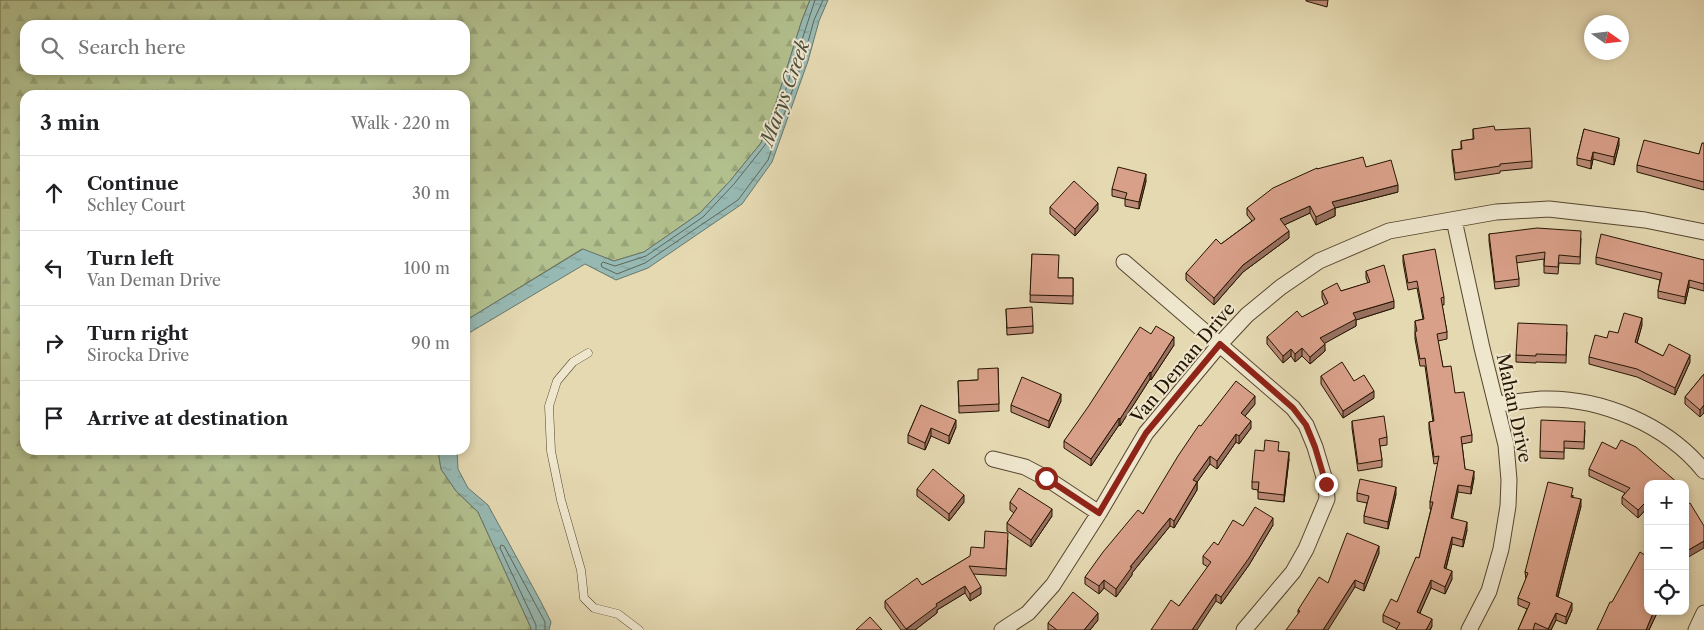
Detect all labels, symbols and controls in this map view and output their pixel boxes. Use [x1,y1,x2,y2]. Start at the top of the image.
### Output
north arrow [1584,15,1629,60]
search box [20,20,470,75]
icon: search [38,34,66,62]
text: Search here [78,36,186,59]
water label: Marys Creek [755,37,815,151]
text: 3 min [40,110,100,135]
text: Walk · 220 m [351,113,450,133]
text: Continue [87,172,179,195]
icon: ahead [40,179,68,207]
text: 30 m [412,183,450,203]
text: Schley Court [87,195,185,215]
text: Turn left [87,247,174,270]
icon: left [40,254,68,282]
text: 100 m [404,258,450,278]
text: Van Deman Drive [87,270,221,290]
street label: Van Deman Drive [1126,298,1240,429]
text: Turn right [87,322,188,345]
icon: right [40,329,68,357]
text: 90 m [411,333,450,353]
text: Sirocka Drive [87,345,189,365]
street label: Mahan Drive [1492,351,1536,465]
icon: arrive [40,404,68,432]
text: Arrive at destination [87,407,288,430]
route start [1035,467,1058,490]
route end [1315,473,1338,496]
map controls [1644,480,1689,615]
button: + [1644,480,1689,525]
button: − [1644,525,1689,570]
button: locate [1644,570,1689,615]

